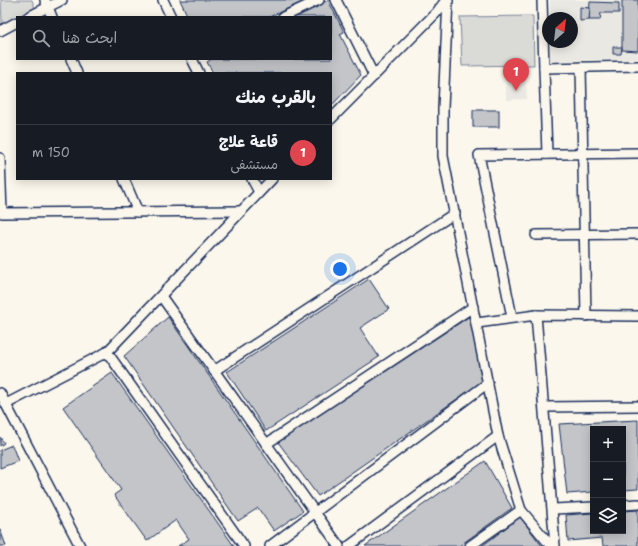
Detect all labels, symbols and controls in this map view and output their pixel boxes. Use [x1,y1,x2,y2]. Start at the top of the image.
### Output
north arrow [542,12,578,48]
search box [16,16,332,60]
icon: search [30,27,52,49]
text: ابحث هنا [62,28,117,48]
pin: 1 [503,58,529,91]
text: بالقرب منك [236,86,316,108]
text: قاعة علاج [219,132,278,152]
text: 150 m [32,144,70,161]
text: 1 [300,144,306,161]
text: مستشفى [230,156,278,173]
your location [330,259,350,279]
map controls [590,426,626,534]
button: + [590,426,626,462]
button: − [590,462,626,498]
button: layers [590,498,626,534]

